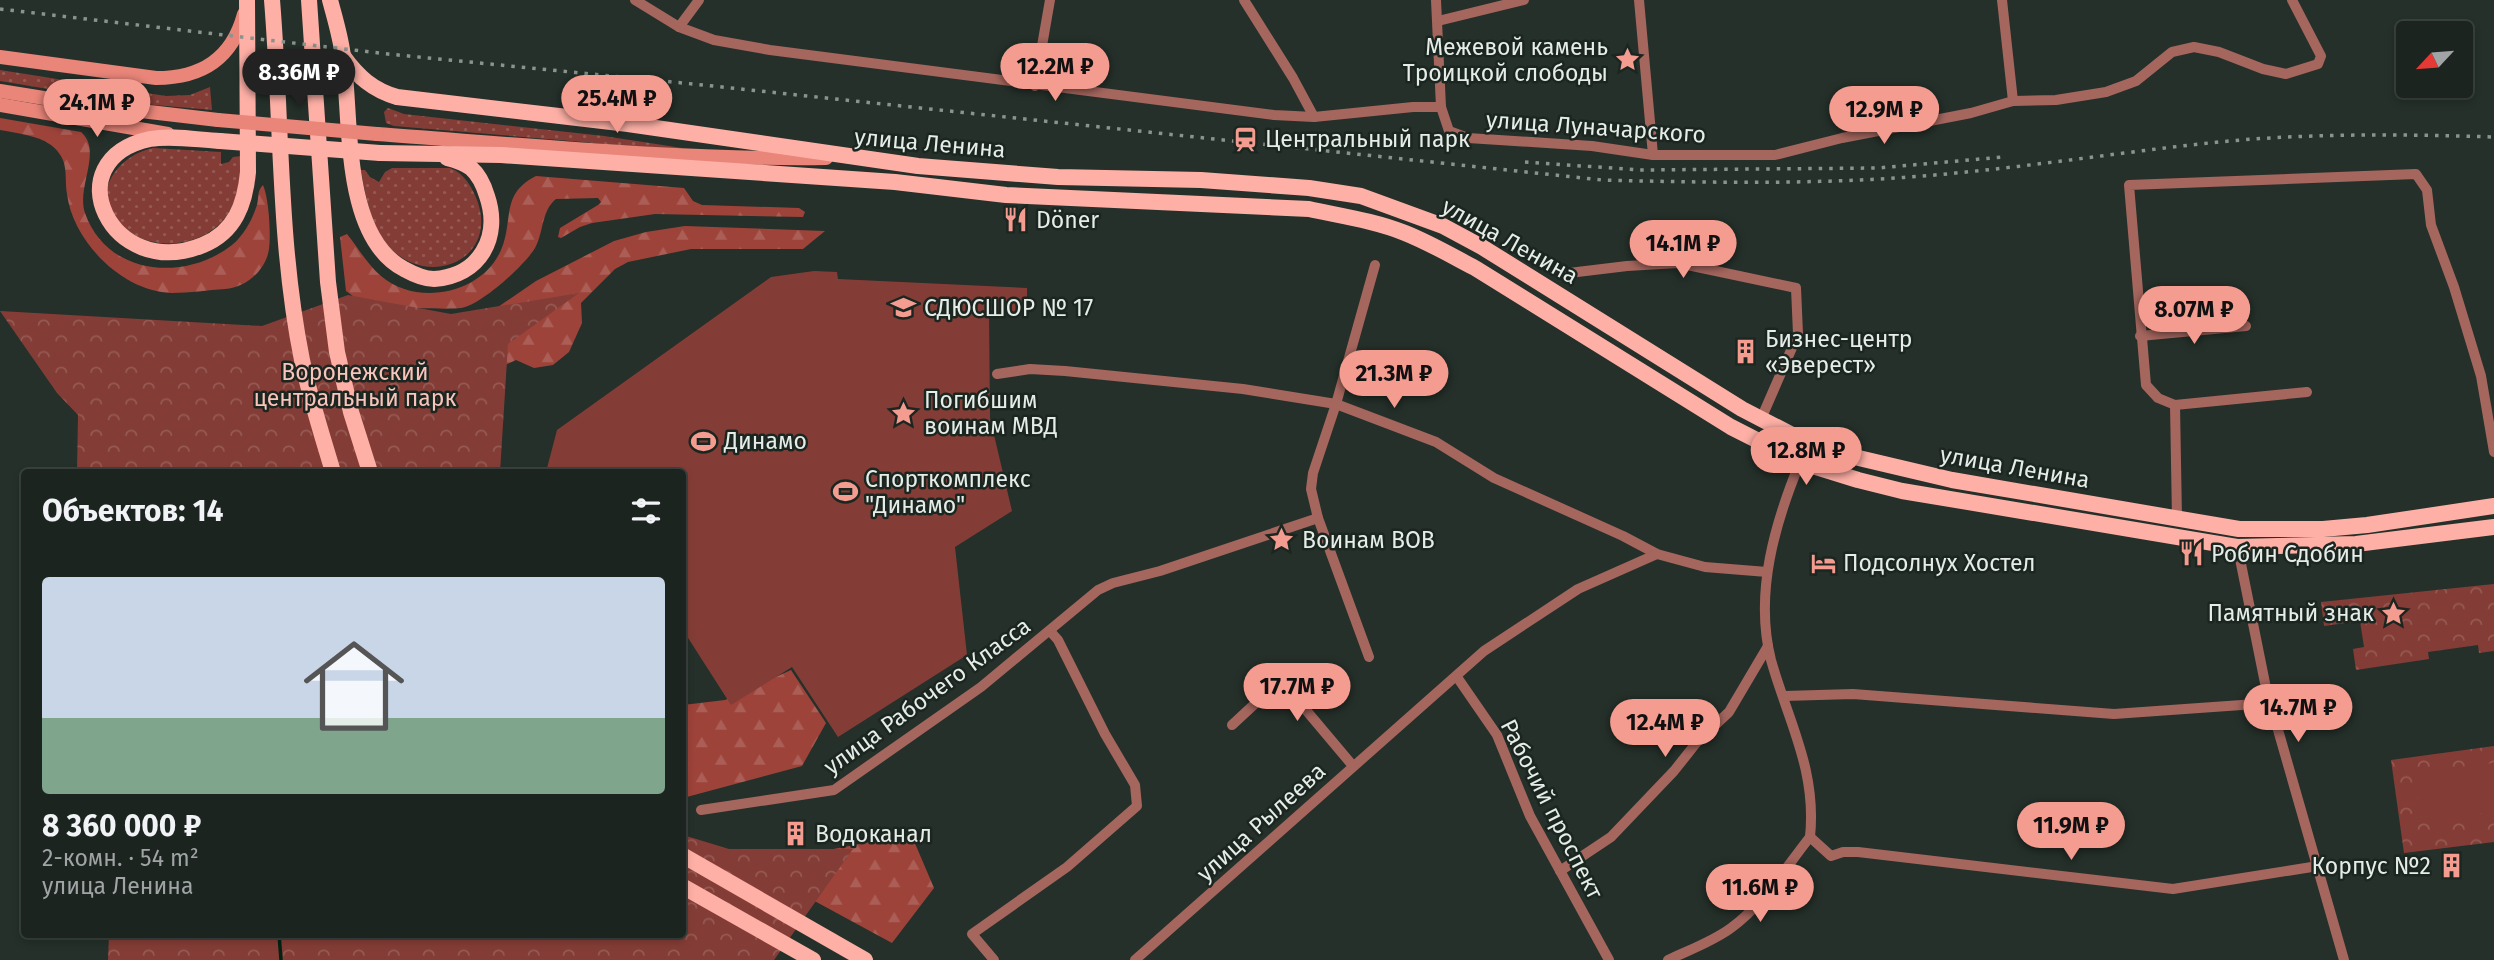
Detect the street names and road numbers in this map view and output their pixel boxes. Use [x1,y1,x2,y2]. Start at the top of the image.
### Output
street label: улица Луначарского [1485,105,1707,149]
street label: улица Ленина [853,122,1007,164]
street label: улица Ленина [1437,192,1583,290]
street label: улица Ленина [1938,440,2092,494]
street label: улица Рабочего Класса [818,612,1036,780]
street label: Рабочий проспект [1495,715,1610,904]
street label: улица Рылеева [1191,757,1331,887]

